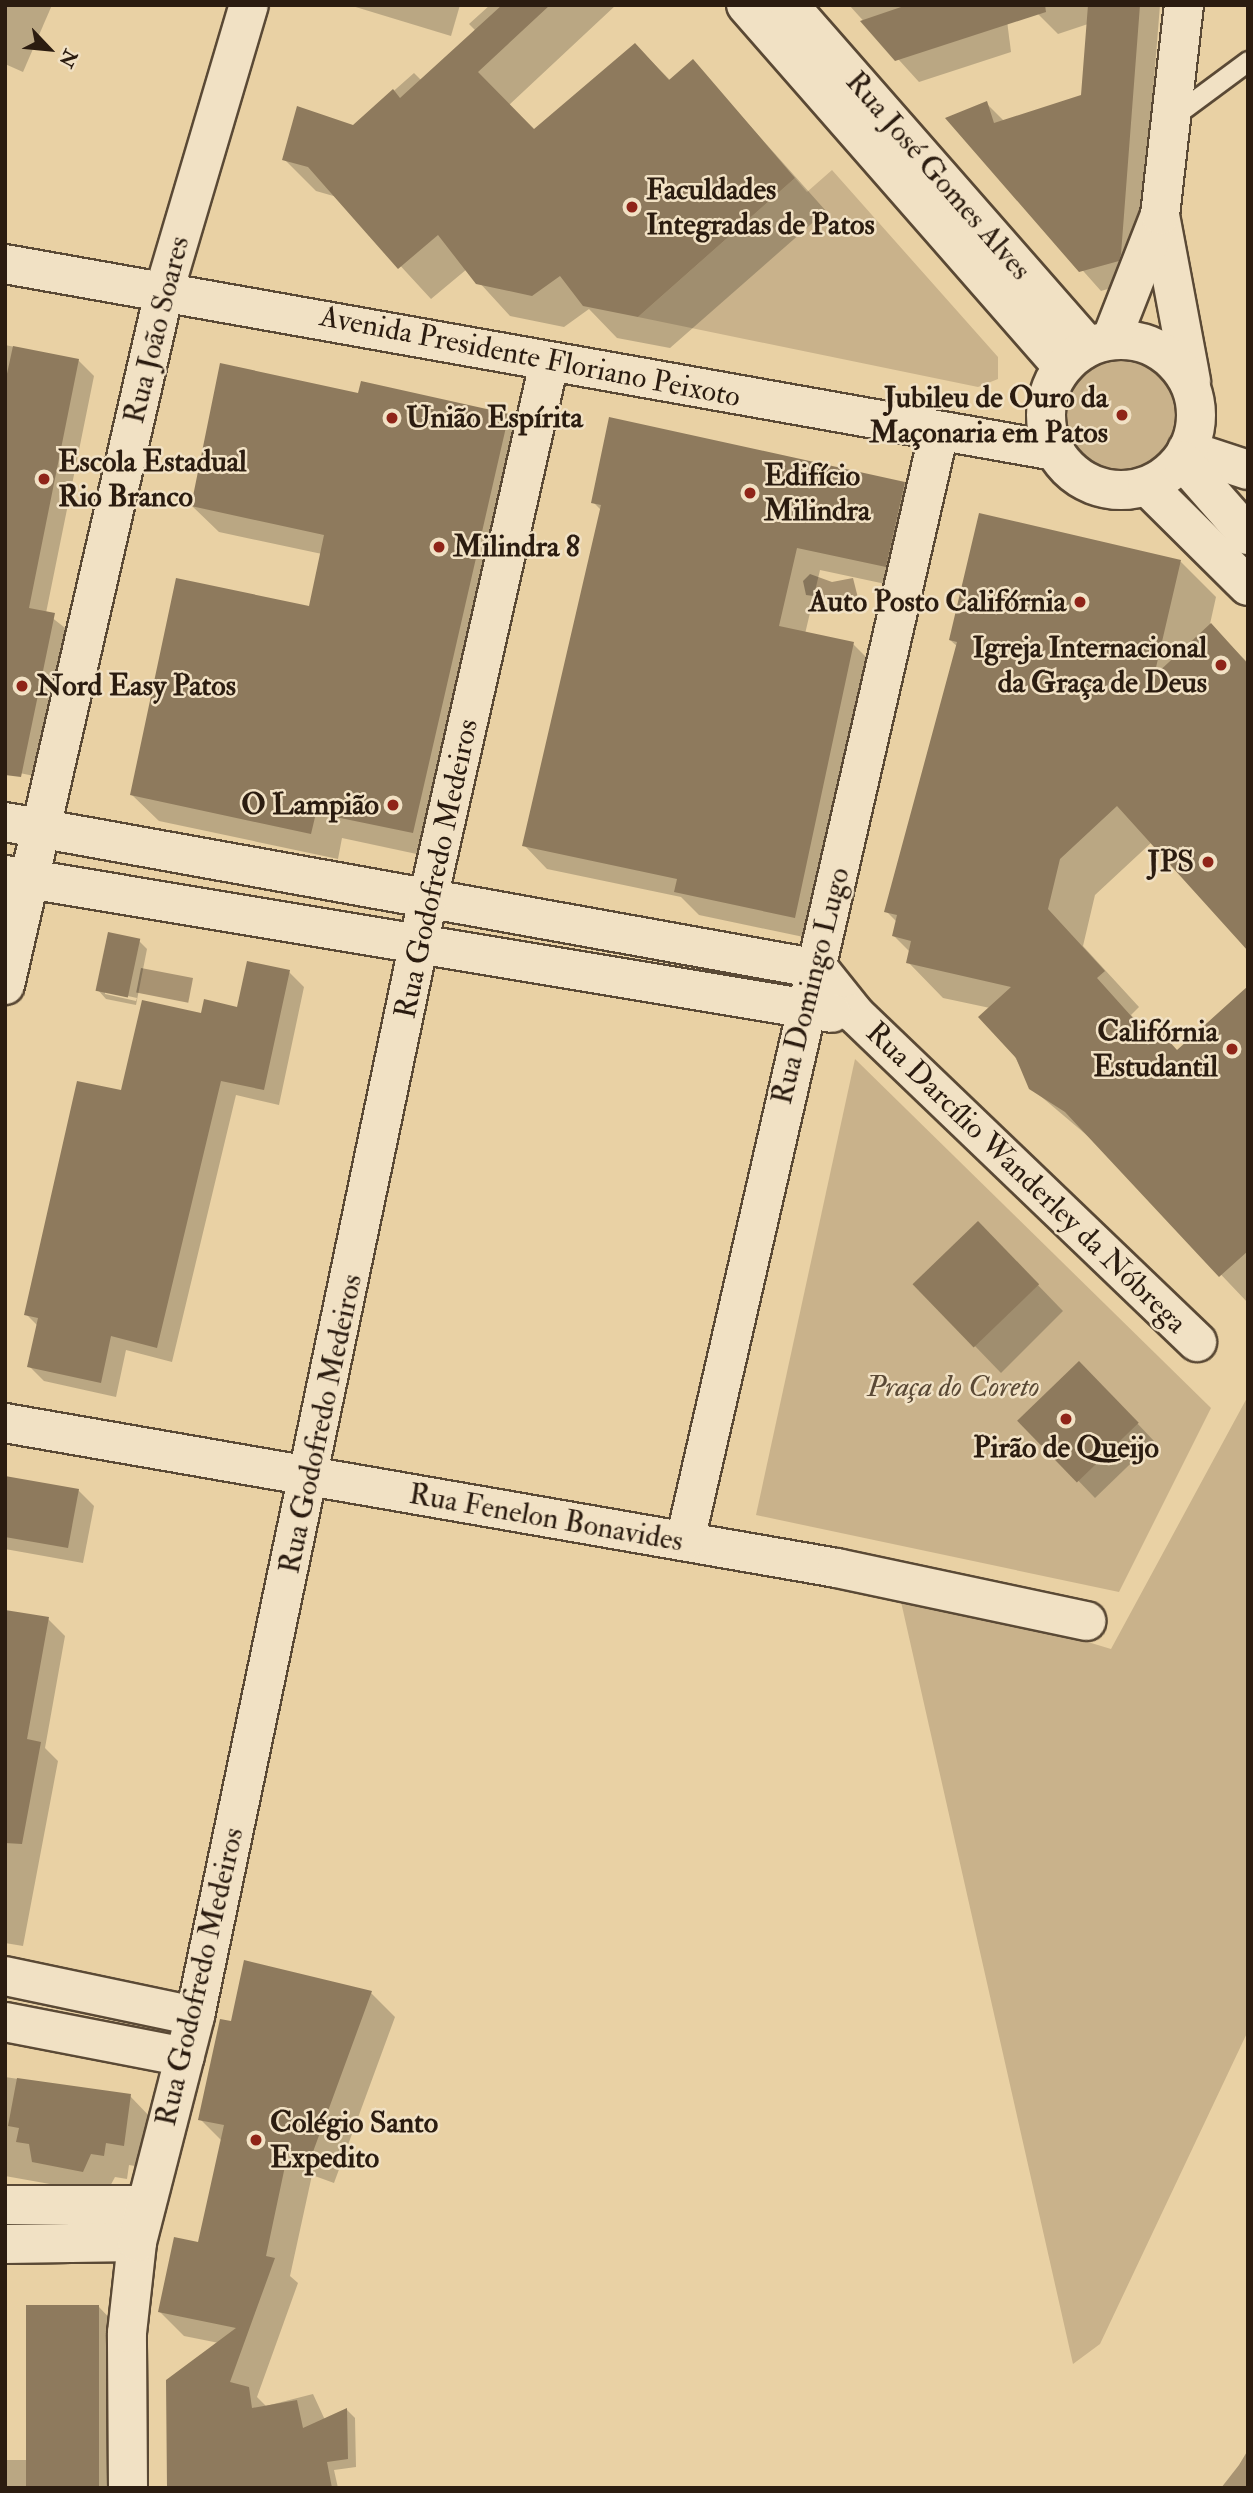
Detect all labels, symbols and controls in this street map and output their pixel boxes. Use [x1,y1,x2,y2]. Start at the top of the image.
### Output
north arrow [14,14,84,84]
text: N [53,45,82,71]
street label: Rua José Gomes Alves [838,64,1038,288]
place label: Faculdades Integradas de Patos [646,172,875,242]
marker: Faculdades Integradas de Patos [624,199,640,215]
street label: Rua João Soares [116,233,198,427]
street label: Avenida Presidente Floriano Peixoto [317,299,743,415]
place label: Jubileu de Ouro da Maçonaria em Patos [869,380,1108,450]
place label: União Espírita [406,400,583,436]
marker: Jubileu de Ouro da Maçonaria em Patos [1114,407,1130,423]
marker: União Espírita [384,410,400,426]
place label: Escola Estadual Rio Branco [58,444,247,514]
place label: Edifício Milindra [764,458,870,528]
marker: Escola Estadual Rio Branco [36,471,52,487]
marker: Edifício Milindra [742,485,758,501]
place label: Milindra 8 [453,529,580,565]
marker: Milindra 8 [431,539,447,555]
place label: Auto Posto Califórnia [809,584,1066,620]
marker: Auto Posto Califórnia [1072,594,1088,610]
place label: Igreja Internacional da Graça de Deus [972,630,1207,700]
marker: Igreja Internacional da Graça de Deus [1213,657,1229,673]
place label: Nord Easy Patos [36,668,236,704]
marker: Nord Easy Patos [14,678,30,694]
street label: Rua Godofredo Medeiros [388,716,486,1022]
place label: O Lampião [241,787,379,823]
marker: O Lampião [385,797,401,813]
place label: JPS [1148,844,1194,880]
marker: JPS [1200,854,1216,870]
street label: Rua Domingo Lugo [764,864,858,1108]
place label: Califórnia Estudantil [1093,1014,1218,1084]
street label: Rua Darcílio Wanderley da Nóbrega [858,1015,1194,1341]
marker: Califórnia Estudantil [1224,1041,1240,1057]
street label: Rua Godofredo Medeiros [272,1271,370,1577]
park label: Praça do Coreto [866,1369,1040,1405]
marker: Pirão de Queijo [1058,1411,1074,1427]
place label: Pirão de Queijo [973,1430,1159,1466]
street label: Rua Fenelon Bonavides [406,1476,686,1560]
street label: Rua Godofredo Medeiros [148,1824,252,2130]
place label: Colégio Santo Expedito [270,2105,438,2176]
marker: Colégio Santo Expedito [248,2132,264,2148]

